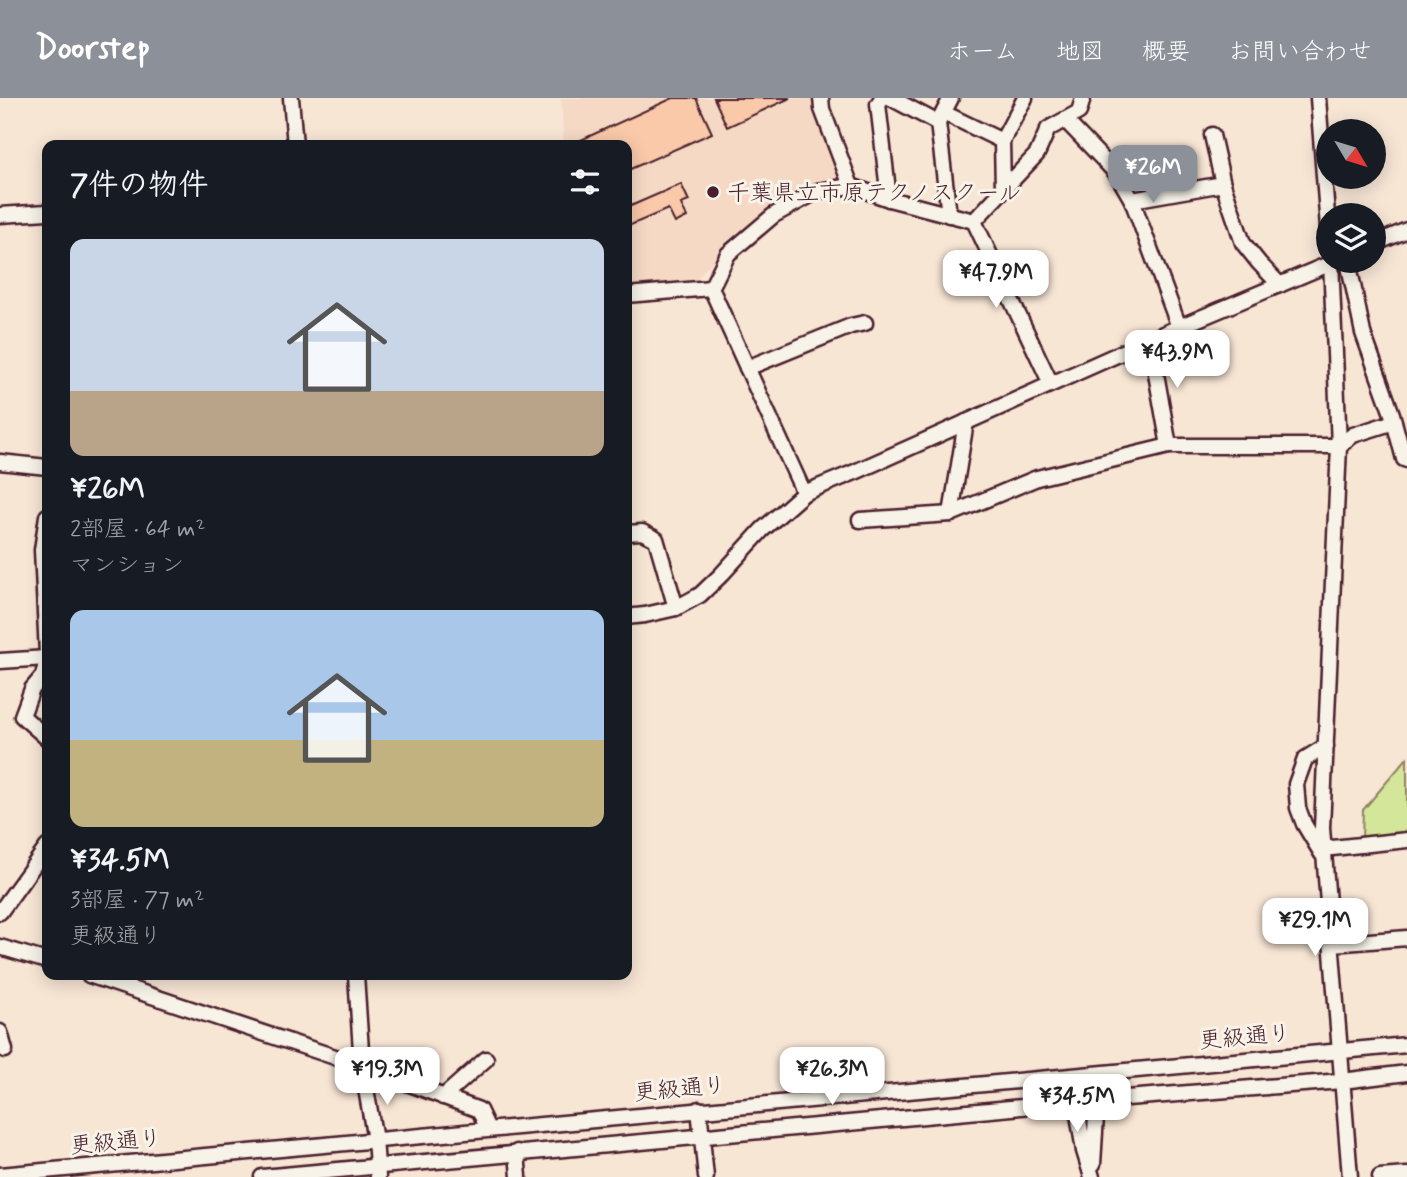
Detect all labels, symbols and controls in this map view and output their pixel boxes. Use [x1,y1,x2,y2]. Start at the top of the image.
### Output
text: Doorstep [35,27,150,71]
text: ホーム [947,37,1018,68]
text: 地図 [1056,37,1104,68]
text: 概要 [1142,37,1190,68]
text: お問い合わせ [1228,37,1372,68]
north arrow [1316,119,1386,189]
map controls [1316,119,1386,273]
pin: ¥26M [1112,146,1194,205]
text: ¥26M [1124,153,1182,183]
icon: filters [566,163,604,201]
text: 7件の物件 [70,166,208,205]
place label: 千葉県立市原テクノスクール [727,179,1021,209]
marker: 千葉県立市原テクノスクール [705,184,721,200]
button: layers [1316,203,1386,273]
pin: ¥47.9M [939,250,1053,310]
text: ¥47.9M [959,258,1033,288]
icon: home [274,284,400,410]
pin: ¥43.9M [1120,330,1234,390]
text: ¥43.9M [1141,338,1213,368]
text: ¥26M [70,470,145,509]
text: 2部屋 · 64 m² [70,515,205,545]
text: マンション [70,551,184,581]
icon: home [274,655,400,781]
text: ¥34.5M [70,841,170,880]
text: 3部屋 · 77 m² [70,886,204,916]
pin: ¥29.1M [1258,898,1372,958]
text: ¥29.1M [1278,906,1352,936]
text: 更級通り [70,922,162,952]
street label: 更級通り [1198,1019,1292,1057]
pin: ¥19.3M [330,1048,444,1107]
pin: ¥26.3M [775,1048,889,1107]
text: ¥19.3M [351,1055,423,1085]
text: ¥26.3M [796,1055,868,1085]
street label: 更級通り [633,1071,727,1109]
pin: ¥34.5M [1020,1074,1134,1134]
text: ¥34.5M [1039,1082,1115,1112]
street label: 更級通り [69,1124,163,1162]

